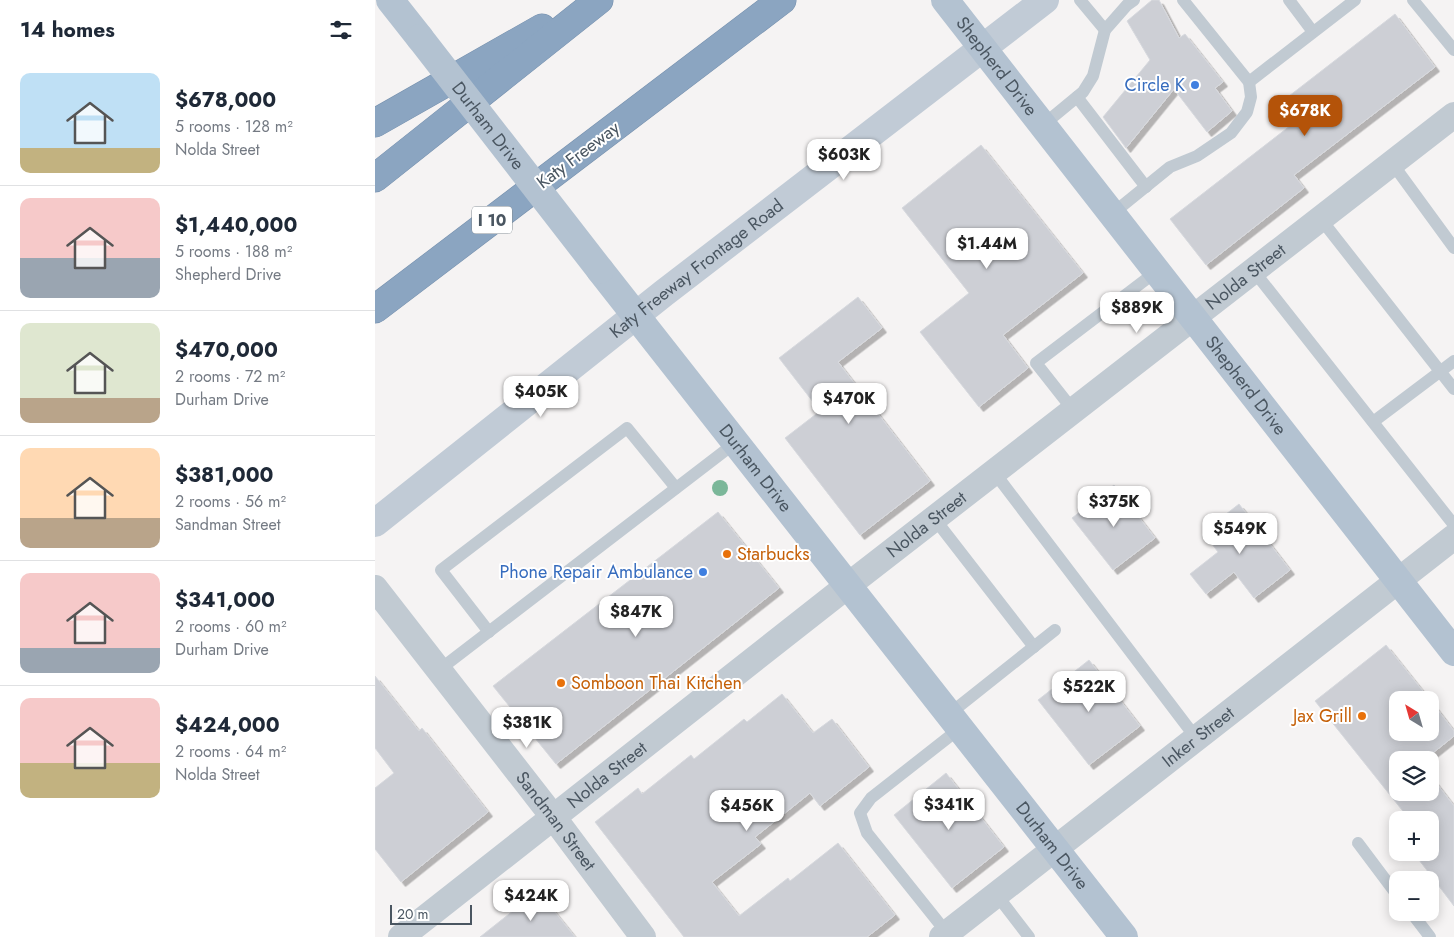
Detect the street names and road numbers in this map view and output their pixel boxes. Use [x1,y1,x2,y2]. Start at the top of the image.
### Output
street label: Shepherd Drive [950,11,1044,121]
street label: Durham Drive [445,76,531,175]
street label: Katy Freeway [531,115,625,195]
street label: Katy Freeway Frontage Road [604,193,789,345]
road number: I 10 [472,206,512,234]
street label: Nolda Street [1200,237,1292,316]
street label: Shepherd Drive [1199,330,1293,441]
street label: Durham Drive [713,419,798,518]
street label: Nolda Street [881,485,973,564]
street label: Inker Street [1156,700,1240,773]
street label: Nolda Street [561,735,653,815]
street label: Sandman Street [509,766,603,877]
street label: Durham Drive [1009,796,1095,895]

